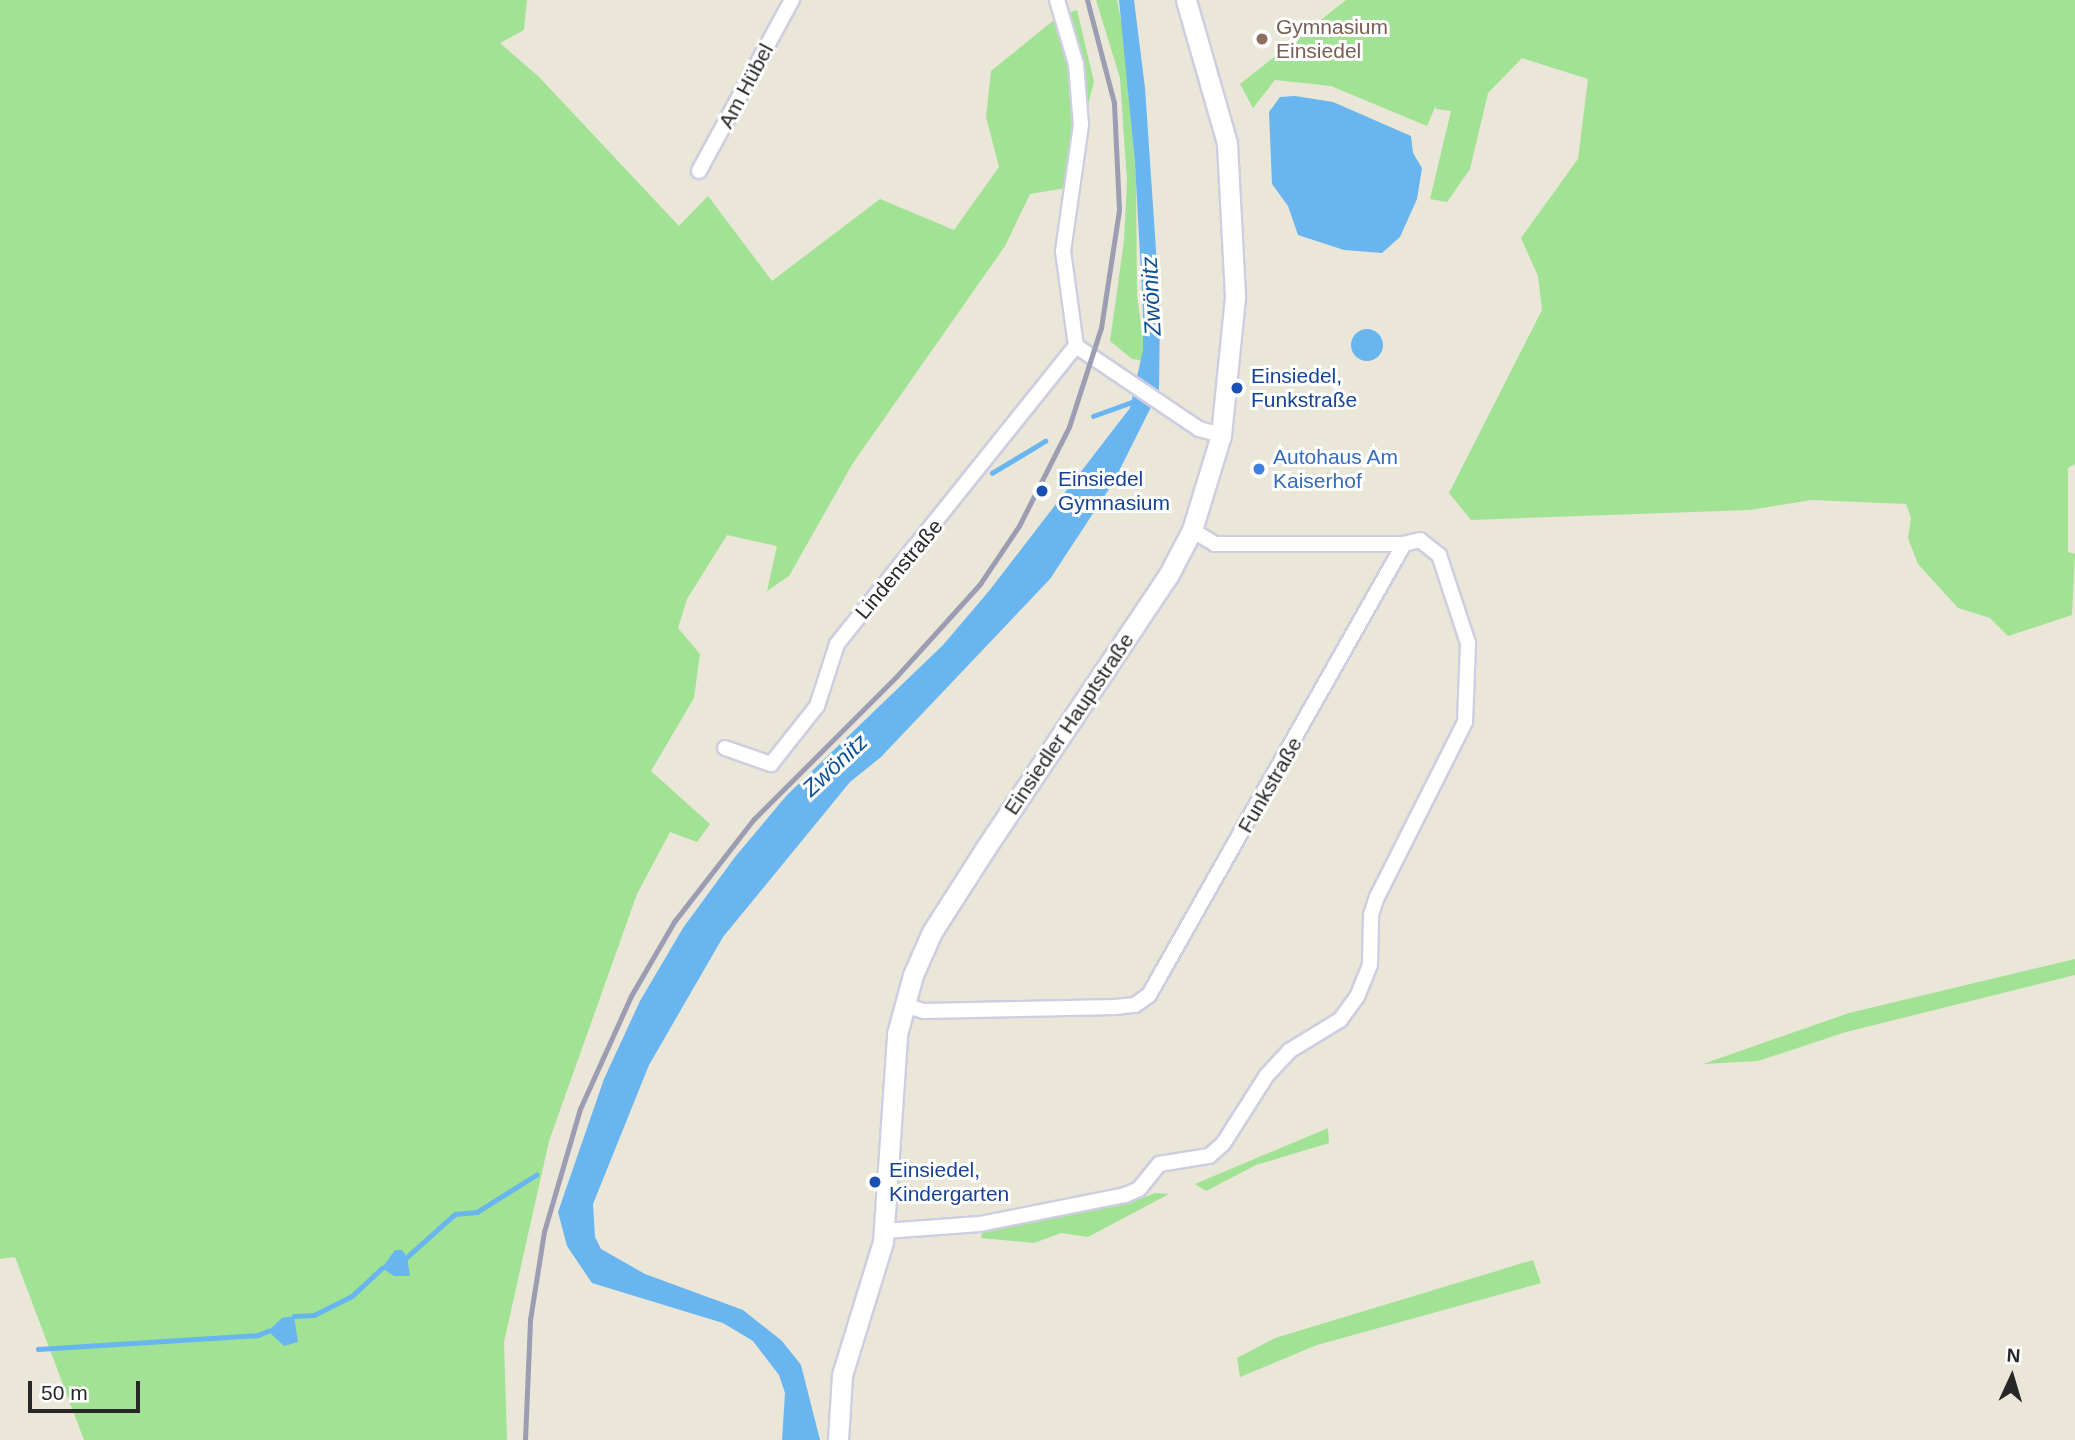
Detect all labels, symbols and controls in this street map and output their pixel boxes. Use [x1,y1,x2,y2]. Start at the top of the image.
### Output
place label: Gymnasium Einsiedel [1276,14,1388,64]
marker: Gymnasium Einsiedel [1254,31,1270,47]
street label: Am Hübel [713,39,779,133]
water label: Zwönitz [1135,256,1167,336]
place label: Einsiedel, Funkstraße [1251,363,1357,413]
marker: Einsiedel, Funkstraße [1229,380,1245,396]
place label: Autohaus Am Kaiserhof [1273,444,1399,494]
marker: Autohaus Am Kaiserhof [1251,461,1267,477]
place label: Einsiedel Gymnasium [1058,466,1170,516]
marker: Einsiedel Gymnasium [1032,481,1052,501]
street label: Lindenstraße [850,514,948,624]
street label: Einsiedler Hauptstraße [999,628,1139,820]
water label: Zwönitz [797,728,873,802]
street label: Funkstraße [1233,733,1307,837]
place label: Einsiedel, Kindergarten [889,1157,1009,1207]
marker: Einsiedel, Kindergarten [867,1174,883,1190]
north arrow [1977,1342,2047,1412]
text: N [2006,1345,2021,1367]
scale bar [32,1366,144,1410]
text: 50 m [41,1381,88,1404]

